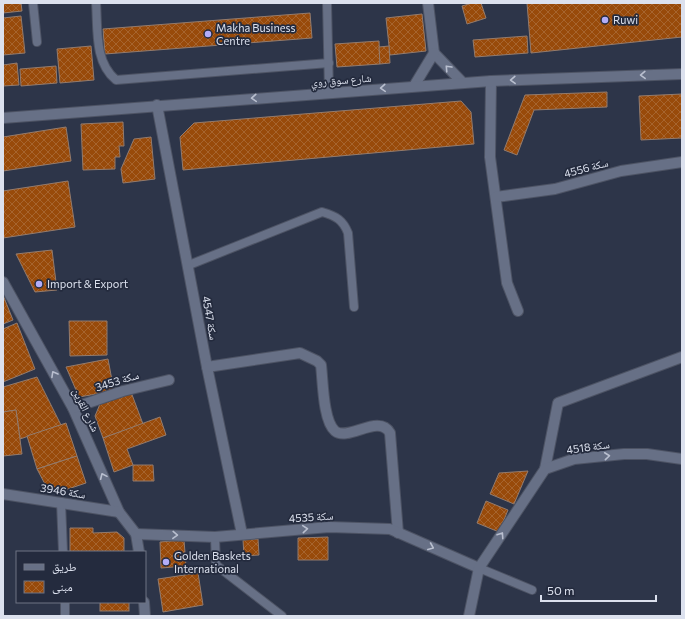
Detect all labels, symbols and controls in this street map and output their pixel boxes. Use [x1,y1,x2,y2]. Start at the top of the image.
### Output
place label: Ruwi [613,13,638,26]
marker: Ruwi [600,15,610,25]
place label: Makha Business Centre [216,21,295,47]
marker: Makha Business Centre [203,29,213,39]
one-way arrow [446,65,453,73]
street label: شارع سوق روي [310,71,372,91]
one-way arrow [640,71,646,79]
one-way arrow [510,76,516,84]
one-way arrow [380,84,386,93]
one-way arrow [251,93,257,102]
street label: سكة 4556 [562,155,609,180]
place label: Import & Export [47,277,129,290]
marker: Import & Export [34,279,44,289]
street label: سكة 4547 [200,295,221,341]
street label: سكة 3453 [94,368,140,393]
one-way arrow [51,371,58,378]
street label: شارع القرين [69,386,103,434]
street label: سكة 4518 [565,437,610,456]
one-way arrow [604,452,610,461]
one-way arrow [100,473,108,481]
street label: سكة 3946 [40,481,87,500]
street label: سكة 4535 [288,508,334,525]
one-way arrow [302,524,308,533]
one-way arrow [172,531,178,539]
one-way arrow [496,532,503,539]
one-way arrow [427,542,434,550]
place label: Golden Baskets International [174,549,251,575]
legend [16,551,146,603]
marker: Golden Baskets International [161,557,171,567]
text: طريق [52,559,77,574]
scale bar [541,577,656,603]
text: مبنى [52,579,73,594]
text: 50 m [547,583,575,597]

